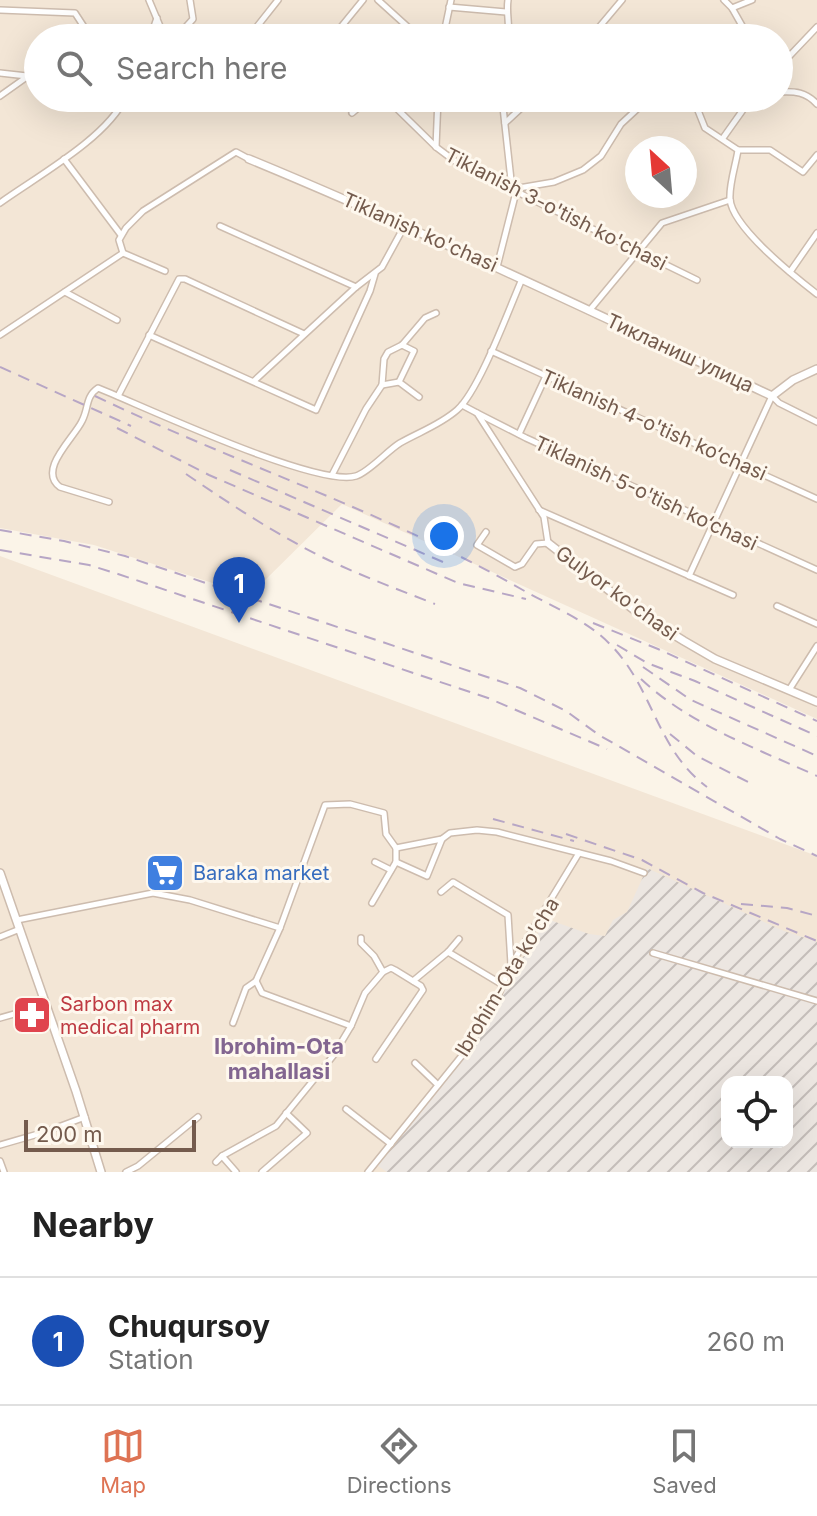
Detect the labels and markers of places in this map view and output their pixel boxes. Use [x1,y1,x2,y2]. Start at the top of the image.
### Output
pin: 1 [213,557,265,623]
supermarket icon: Baraka market [144,852,186,894]
place label: Baraka market [193,861,330,885]
place label: Sarbon max medical pharm [60,992,200,1039]
pharmacy icon: Sarbon max medical pharm [11,994,53,1036]

